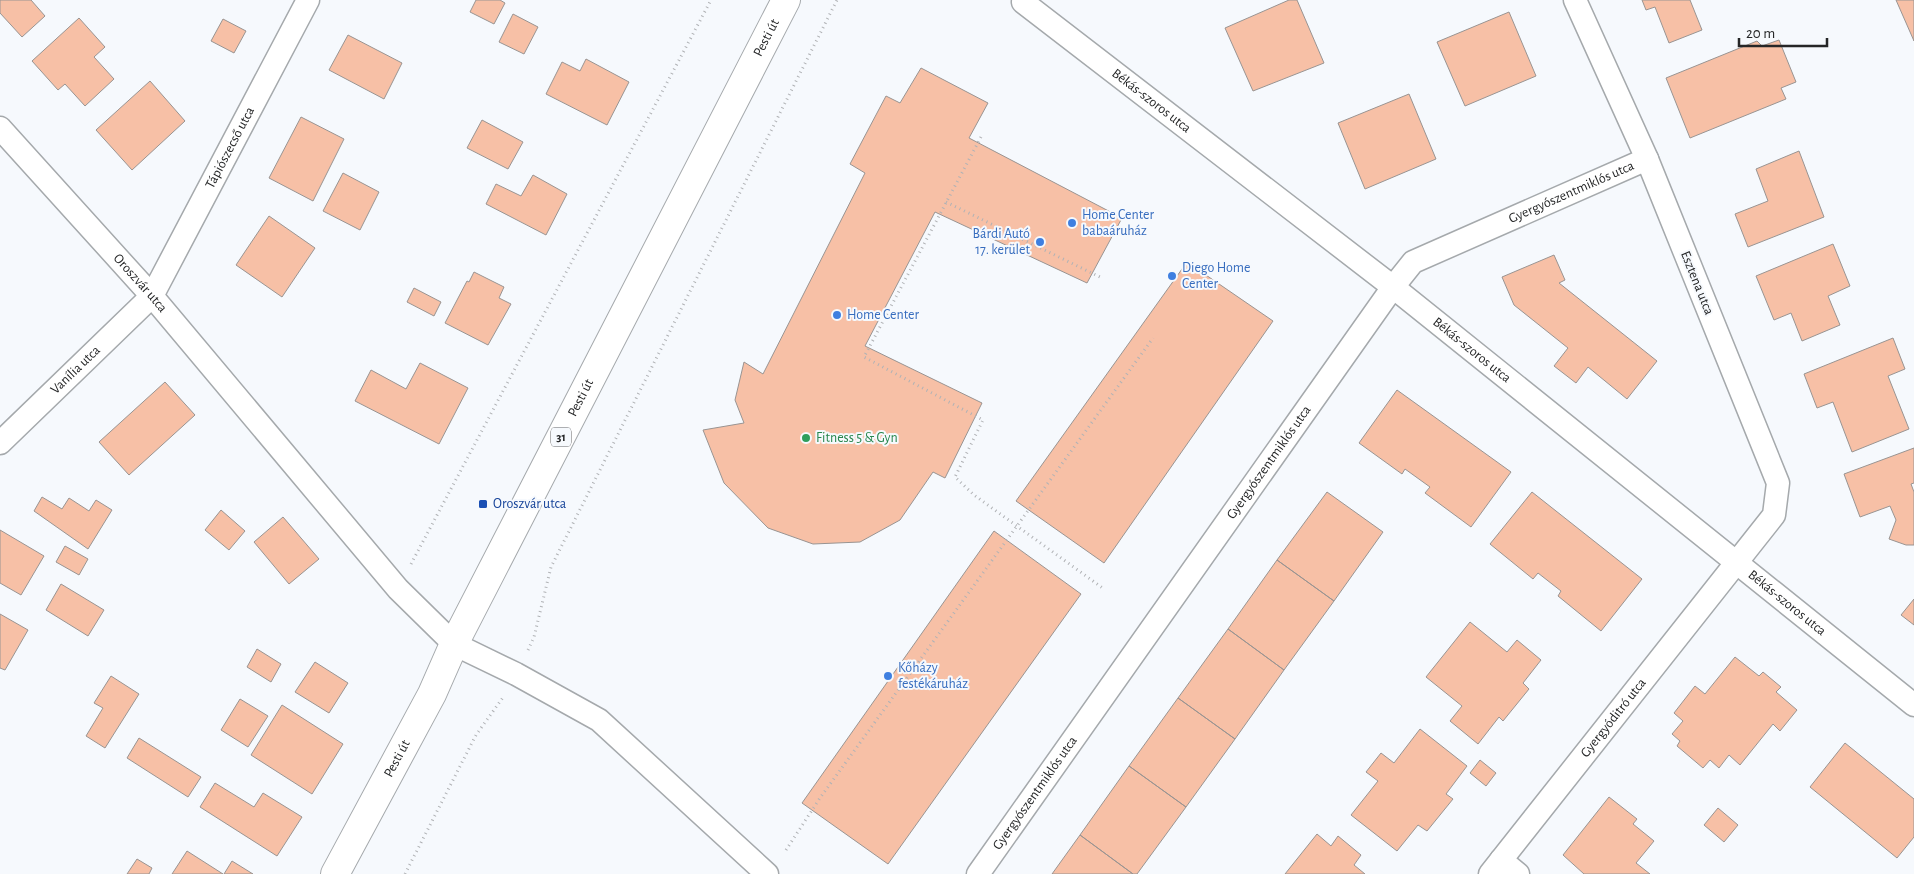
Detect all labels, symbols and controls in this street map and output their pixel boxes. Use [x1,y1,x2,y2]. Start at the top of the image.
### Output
scale bar [1739,15,1826,47]
street label: Pesti út [751,16,782,59]
text: 20 m [1746,26,1775,41]
street label: Békás-szoros utca [1109,66,1194,136]
street label: Tápiószecső utca [203,104,258,191]
street label: Gyergyószentmiklós utca [1507,158,1637,226]
place label: Home Center babaáruház [1082,208,1154,238]
marker: Home Center babaáruház [1066,217,1078,229]
place label: Bárdi Autó 17. kerület [973,227,1031,257]
marker: Bárdi Autó 17. kerület [1034,236,1046,248]
street label: Esztena utca [1678,249,1716,317]
street label: Oroszvár utca [110,251,170,316]
place label: Diego Home Center [1182,261,1250,291]
marker: Diego Home Center [1166,270,1178,282]
place label: Home Center [847,308,919,322]
marker: Home Center [831,309,843,321]
street label: Békás-szoros utca [1430,315,1514,386]
street label: Vanília utca [48,343,103,397]
street label: Pesti út [565,376,597,419]
street label: Gyergyószentmiklós utca [1224,403,1314,522]
road number: 31 [551,428,571,447]
place label: Fitness 5 & Gyn [816,431,898,445]
marker: Fitness 5 & Gyn [800,432,812,444]
place label: Oroszvár utca [493,497,567,511]
marker: Oroszvár utca [477,498,489,510]
street label: Békás-szoros utca [1745,568,1829,639]
place label: Kőházy festékáruház [898,661,968,691]
marker: Kőházy festékáruház [882,670,894,682]
street label: Gyergyóditró utca [1578,675,1649,760]
street label: Gyergyószentmiklós utca [990,733,1080,852]
street label: Pesti út [381,737,413,780]

